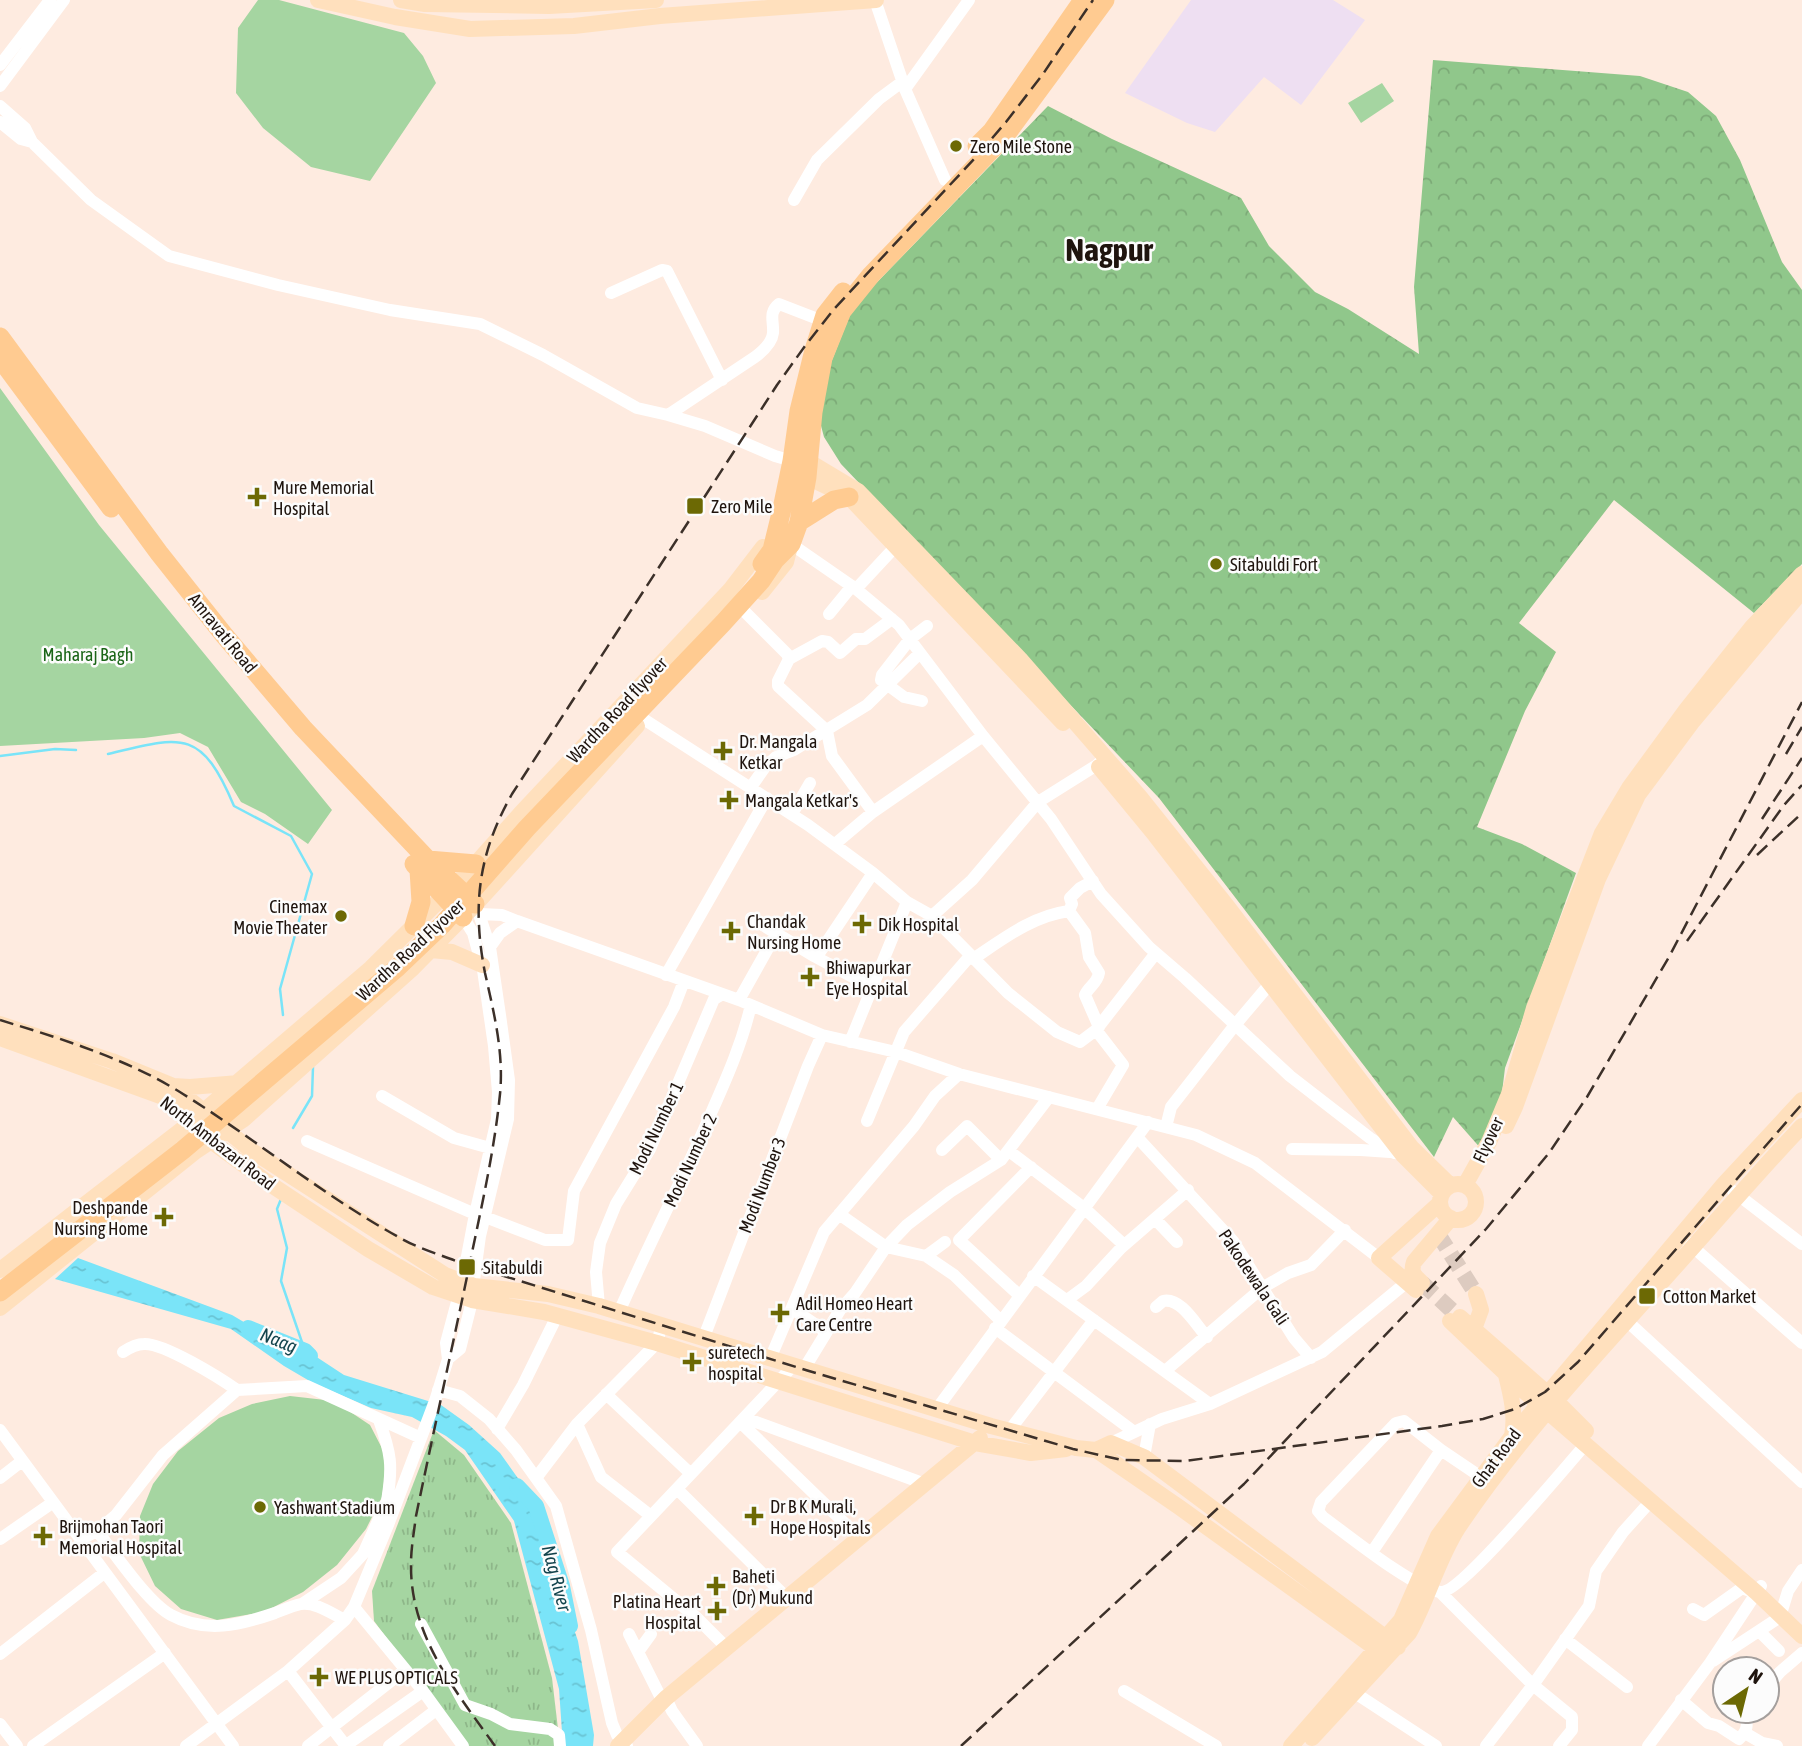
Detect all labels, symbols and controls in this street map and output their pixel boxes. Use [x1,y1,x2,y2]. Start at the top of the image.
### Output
place label: Zero Mile Stone [970,136,1072,157]
marker: Zero Mile Stone [948,138,964,154]
district label: Nagpur [1065,231,1153,268]
place label: Mure Memorial Hospital [273,477,374,519]
marker: Mure Memorial Hospital [247,487,267,507]
marker: Zero Mile [685,496,705,516]
place label: Zero Mile [711,496,772,517]
place label: Sitabuldi Fort [1230,554,1318,575]
marker: Sitabuldi Fort [1208,556,1224,572]
street label: Amravati Road [184,589,262,677]
park label: Maharaj Bagh [43,644,133,665]
street label: Wardha Road flyover [563,652,672,767]
place label: Dr. Mangala Ketkar [739,731,817,773]
marker: Dr. Mangala Ketkar [713,741,733,761]
marker: Mangala Ketkar's [719,790,739,810]
place label: Mangala Ketkar's [745,790,858,811]
street label: Wardha Road Flyover [352,894,469,1005]
place label: Cinemax Movie Theater [233,896,328,938]
marker: Cinemax Movie Theater [333,908,349,924]
place label: Chandak Nursing Home [747,911,841,953]
marker: Dik Hospital [852,914,872,934]
place label: Dik Hospital [878,914,959,935]
marker: Chandak Nursing Home [721,921,741,941]
place label: Bhiwapurkar Eye Hospital [826,957,911,999]
marker: Bhiwapurkar Eye Hospital [800,967,820,987]
street label: Modi Number 1 [624,1078,688,1178]
street label: North Ambazari Road [156,1092,280,1194]
street label: Modi Number 2 [659,1110,721,1210]
street label: Flyover [1468,1113,1508,1166]
street label: Modi Number 3 [734,1134,790,1236]
place label: Deshpande Nursing Home [54,1197,148,1239]
marker: Deshpande Nursing Home [154,1207,174,1227]
street label: Pakodewala Gali [1214,1225,1294,1329]
marker: Sitabuldi [457,1257,477,1277]
place label: Sitabuldi [483,1257,543,1278]
marker: Cotton Market [1637,1286,1657,1306]
place label: Cotton Market [1663,1286,1756,1307]
place label: Adil Homeo Heart Care Centre [796,1293,913,1335]
marker: Adil Homeo Heart Care Centre [770,1303,790,1323]
water label: Naag [257,1323,301,1357]
place label: suretech hospital [708,1342,765,1384]
marker: suretech hospital [682,1352,702,1372]
street label: Ghat Road [1467,1424,1525,1492]
place label: Dr B K Murali, Hope Hospitals [770,1496,871,1538]
place label: Yashwant Stadium [274,1497,395,1518]
marker: Yashwant Stadium [252,1499,268,1515]
marker: Dr B K Murali, Hope Hospitals [744,1506,764,1526]
place label: Brijmohan Taori Memorial Hospital [59,1516,182,1558]
marker: Brijmohan Taori Memorial Hospital [33,1526,53,1546]
water label: Nag River [538,1543,577,1615]
place label: Baheti (Dr) Mukund [732,1566,813,1608]
marker: Baheti (Dr) Mukund [706,1576,726,1596]
place label: Platina Heart Hospital [613,1591,701,1633]
marker: Platina Heart Hospital [707,1601,727,1621]
north arrow [1711,1655,1781,1725]
text: N [1745,1664,1767,1688]
marker: WE PLUS OPTICALS [309,1667,329,1687]
place label: WE PLUS OPTICALS [335,1667,458,1688]

